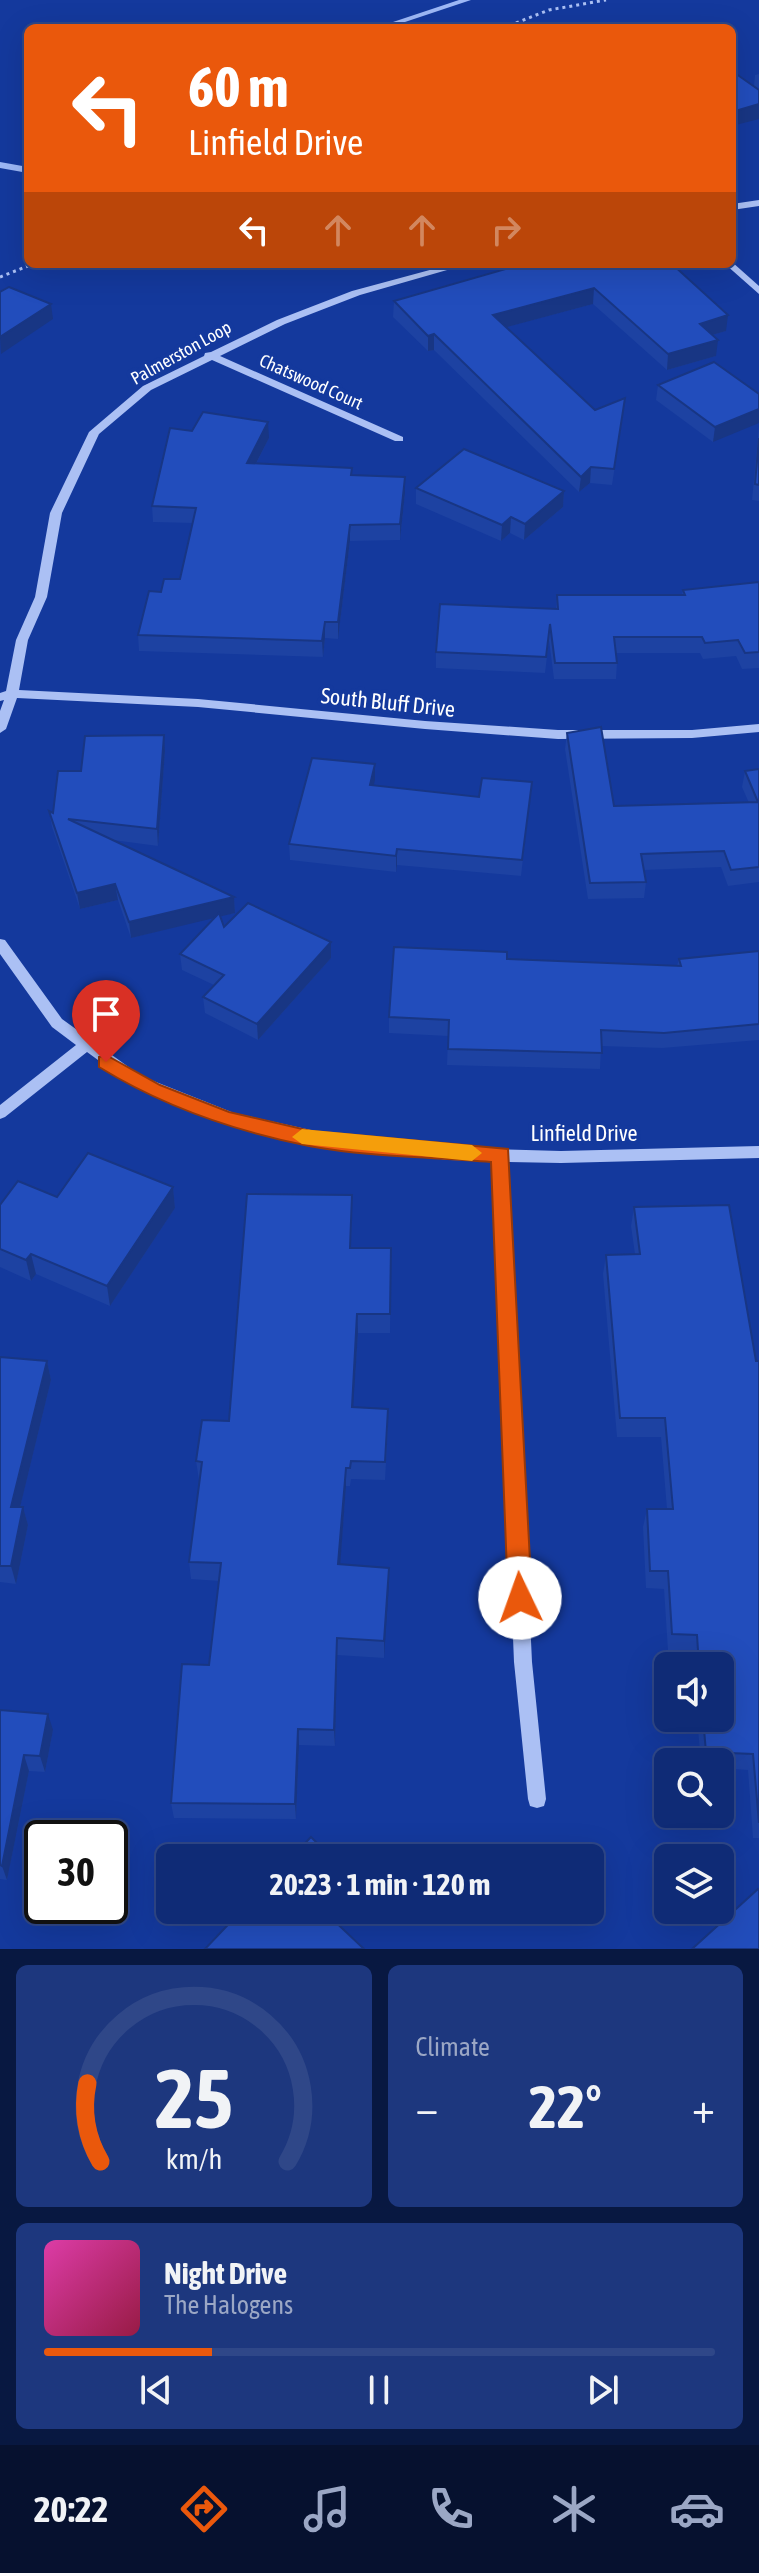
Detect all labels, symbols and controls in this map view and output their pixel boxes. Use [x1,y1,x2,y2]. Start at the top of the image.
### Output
text: 60 m [188,55,289,119]
icon: left [56,56,160,160]
text: Linfield Drive [188,121,363,163]
icon: left [232,208,276,252]
icon: ahead [316,208,360,252]
icon: ahead [400,208,444,252]
icon: right [484,208,528,252]
street label: Palmerston Loop [127,316,235,389]
street label: Chatswood Court [256,349,366,414]
street label: South Bluff Drive [320,682,456,722]
pin [72,980,140,1062]
icon: arrive [84,992,128,1036]
street label: Linfield Drive [530,1120,638,1146]
position arrow [478,1556,562,1640]
map controls [654,1652,734,1924]
button: sound [654,1652,734,1732]
button: search [654,1748,734,1828]
speed limit sign: 30 [24,1820,128,1924]
button: layers [654,1844,734,1924]
text: 20:23 · 1 min · 120 m [270,1867,490,1901]
text: Climate [416,2032,490,2062]
text: 25 [155,2050,233,2146]
text: 22° [529,2072,602,2141]
text: − [416,2082,438,2132]
text: + [692,2082,715,2132]
text: km/h [165,2142,222,2175]
text: Night Drive [164,2256,287,2290]
text: The Halogens [164,2290,293,2320]
icon: previous [134,2368,178,2412]
icon: pause [357,2368,401,2412]
icon: next [581,2368,625,2412]
icon: directions [176,2481,232,2537]
icon: music [299,2481,355,2537]
icon: phone [423,2481,479,2537]
icon: climate [546,2481,602,2537]
icon: car [669,2481,725,2537]
text: 20:22 [34,2488,108,2530]

